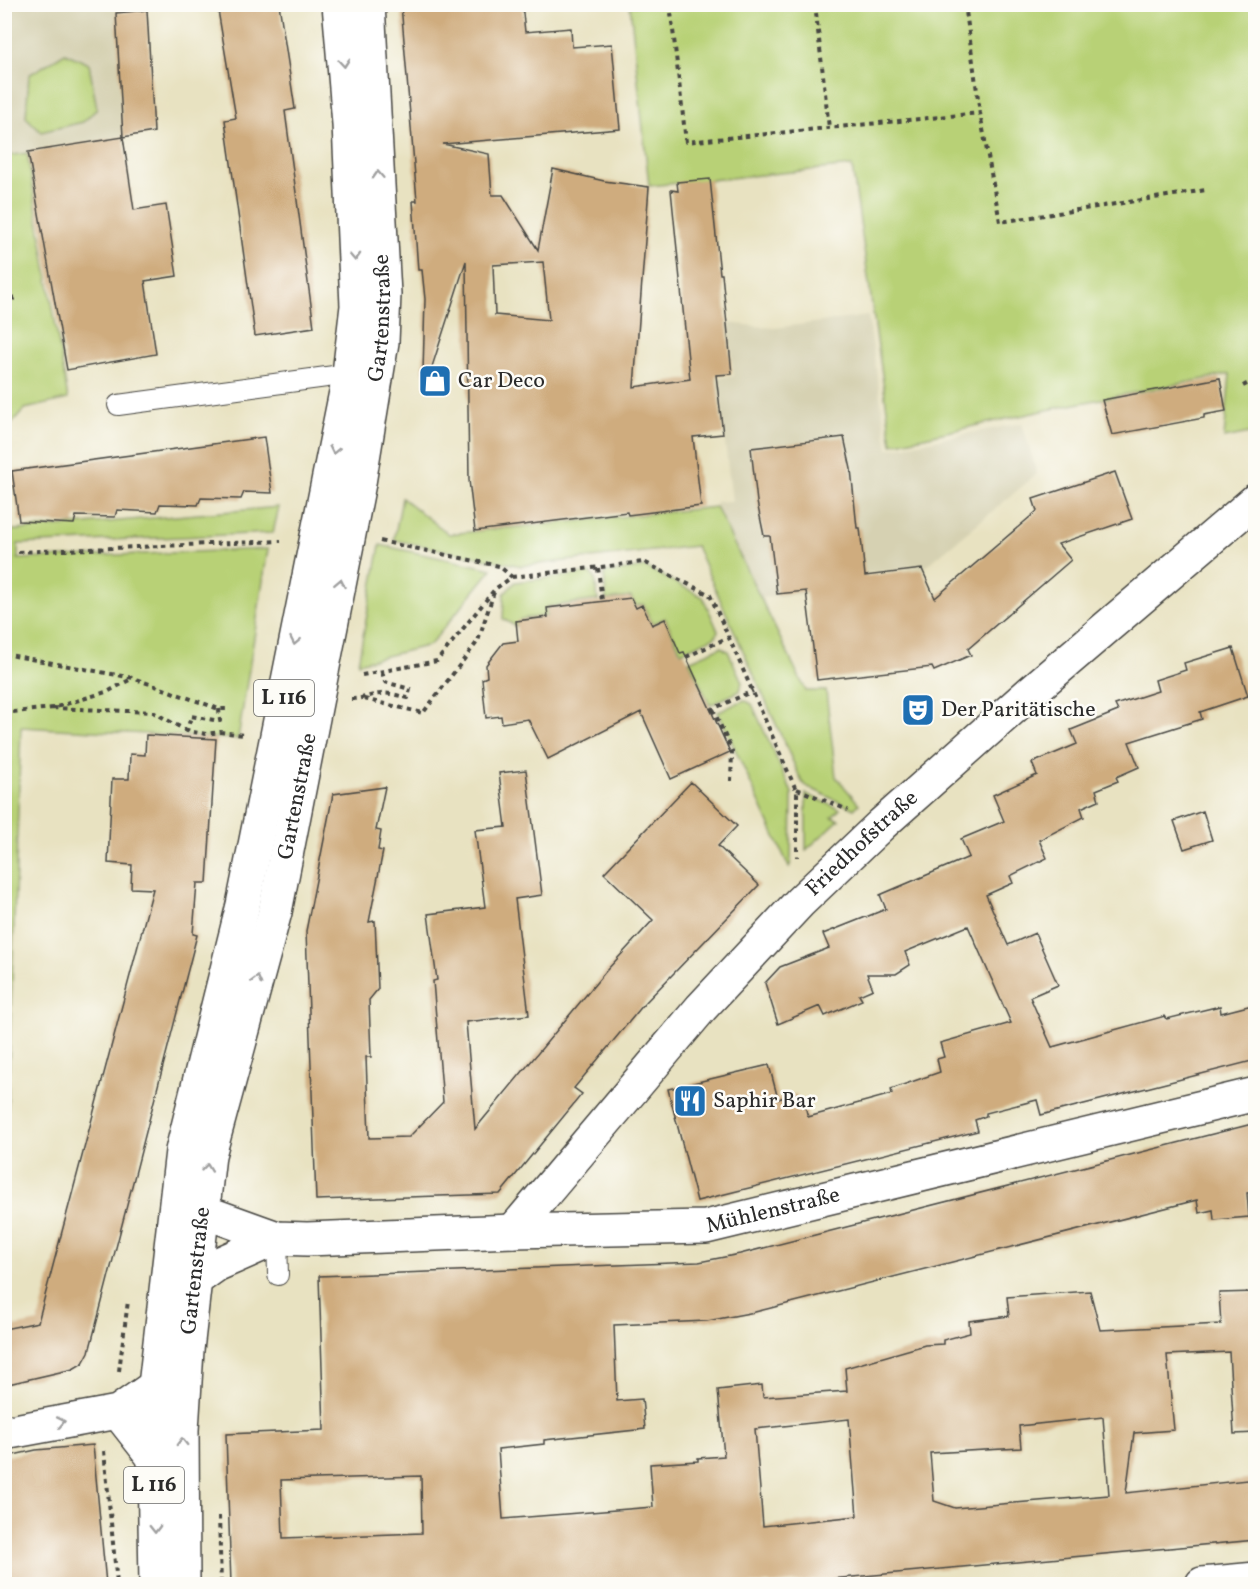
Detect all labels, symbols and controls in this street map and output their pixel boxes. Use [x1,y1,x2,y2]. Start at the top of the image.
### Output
one-way arrow [337,58,350,67]
one-way arrow [372,170,385,179]
one-way arrow [349,253,362,262]
street label: Gartenstraße [360,253,400,384]
shop icon: Car Deco [417,363,453,399]
place label: Car Deco [458,366,545,397]
one-way arrow [328,445,341,455]
one-way arrow [333,579,346,589]
one-way arrow [289,636,302,646]
road number: L 116 [254,680,314,716]
theatre icon: Der Paritätische [900,692,936,728]
place label: Der Paritätische [941,695,1096,726]
street label: Gartenstraße [270,730,325,862]
street label: Friedhofstraße [799,783,925,904]
one-way arrow [249,975,262,985]
restaurant icon: Saphir Bar [672,1083,708,1119]
place label: Saphir Bar [713,1086,816,1117]
one-way arrow [200,1163,213,1173]
street label: Mühlenstraße [703,1180,843,1242]
street label: Gartenstraße [173,1205,219,1336]
one-way arrow [56,1416,66,1429]
one-way arrow [176,1438,188,1447]
road number: L 116 [124,1467,184,1503]
one-way arrow [149,1524,161,1533]

